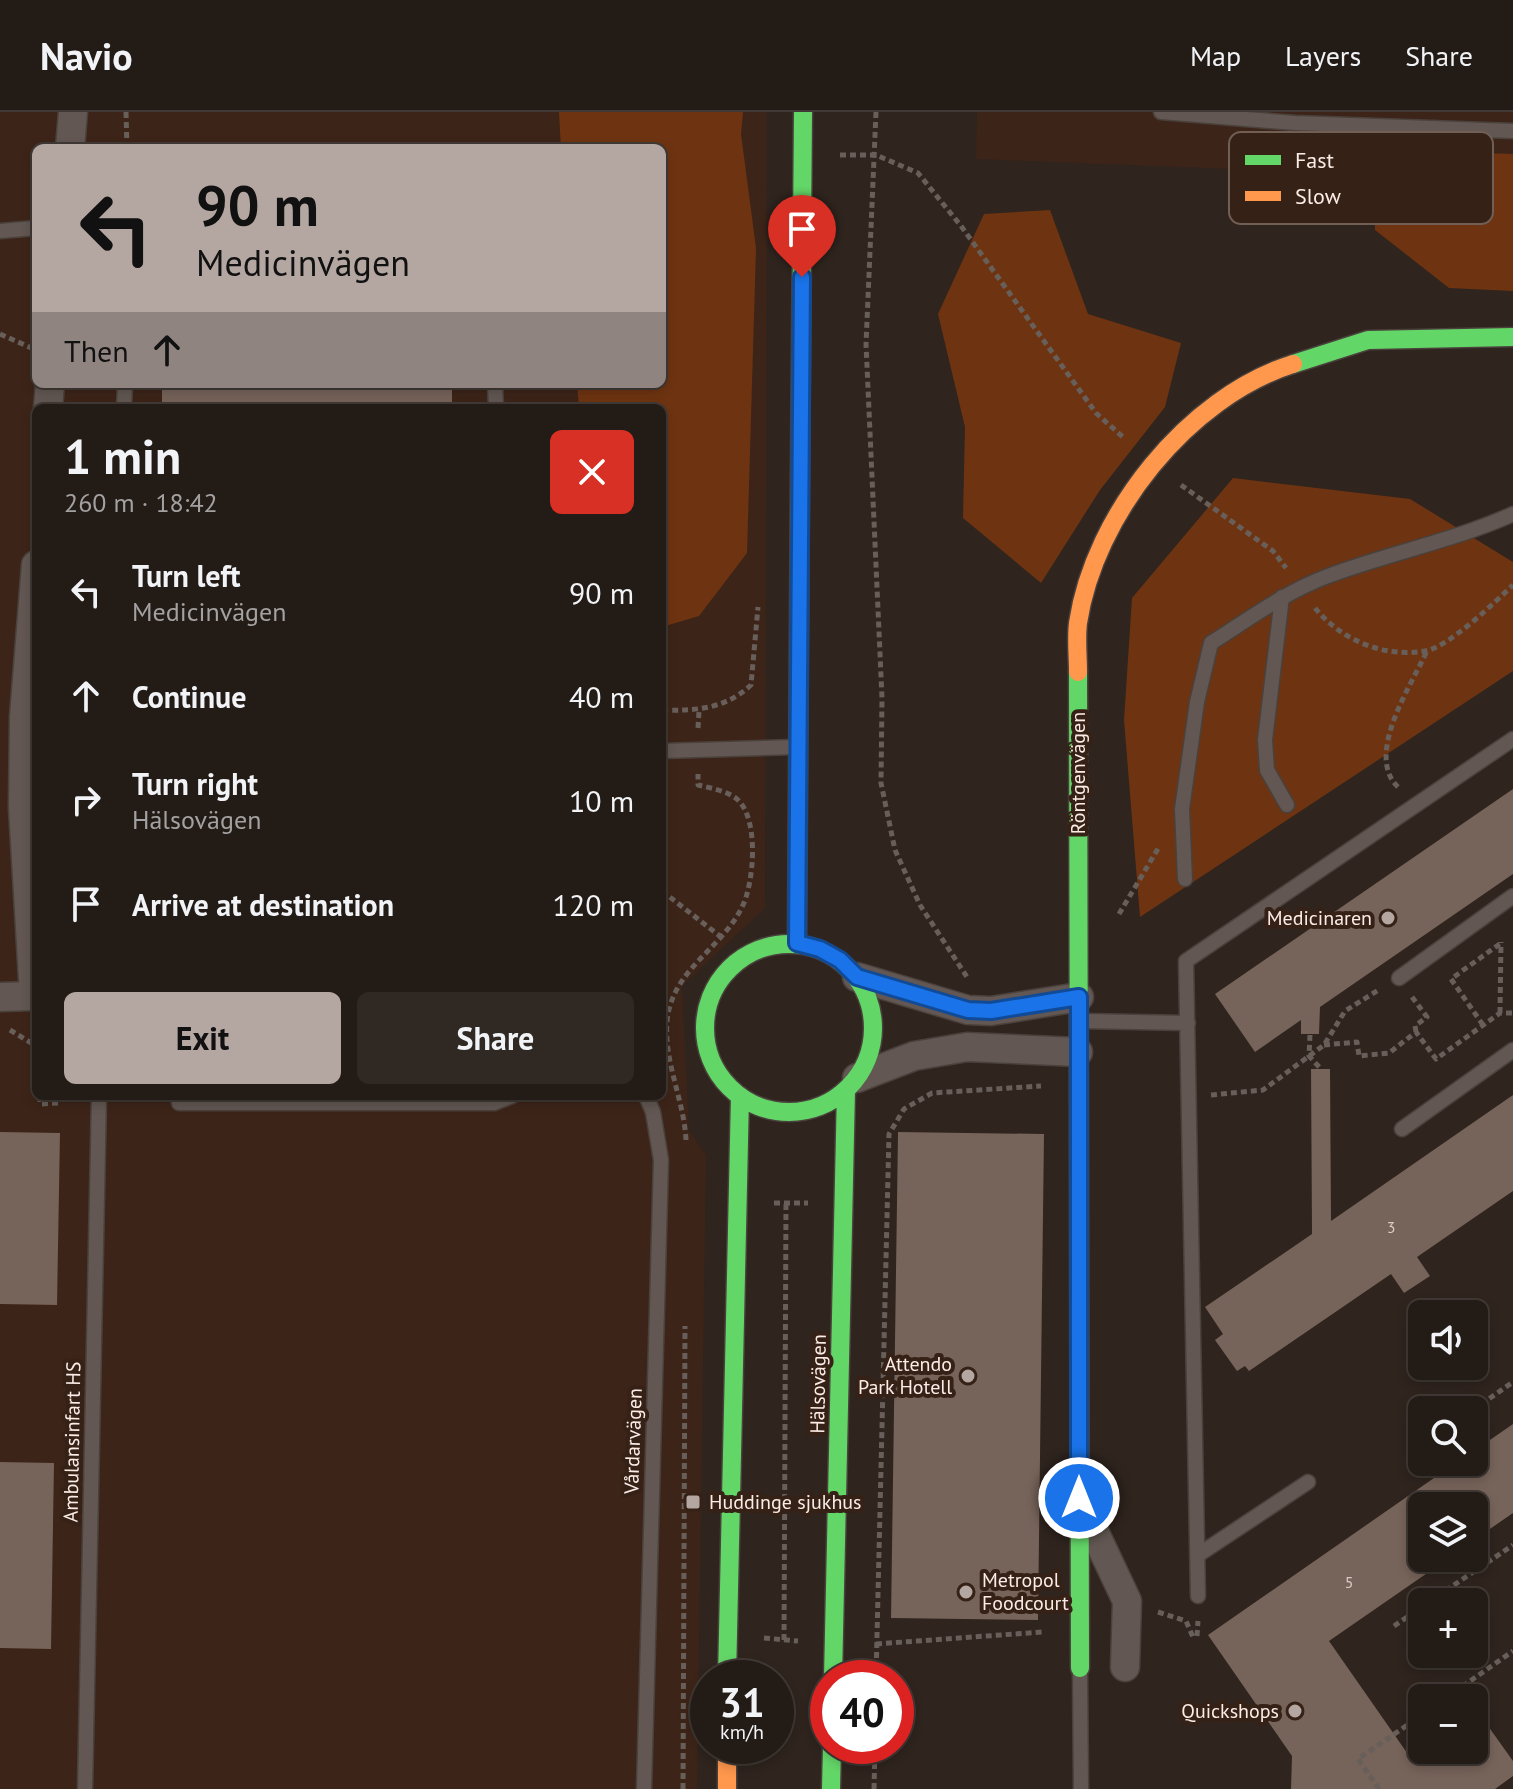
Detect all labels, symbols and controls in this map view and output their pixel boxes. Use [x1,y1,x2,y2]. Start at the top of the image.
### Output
text: Navio [40,31,133,80]
text: Map [1190,37,1241,74]
text: Layers [1285,37,1361,74]
text: Share [1405,37,1473,74]
legend [1229,132,1493,224]
text: Fast [1295,146,1335,174]
text: 90 m [196,169,319,241]
icon: left [64,176,168,280]
text: Slow [1295,182,1341,210]
pin [768,195,836,277]
icon: arrive [780,207,824,251]
text: Medicinvägen [196,239,410,286]
icon: ahead [145,328,189,372]
text: Then [64,331,129,370]
text: 1 min [64,425,181,487]
button: close [550,430,634,514]
text: 260 m · 18:42 [64,486,218,519]
text: Turn left [132,556,240,595]
icon: left [64,570,108,614]
text: 90 m [569,573,634,612]
text: Medicinvägen [132,595,286,628]
icon: ahead [64,674,108,718]
text: Continue [132,677,246,716]
text: 40 m [569,677,634,716]
street label: Röntgenvägen [1065,712,1091,834]
text: Turn right [132,764,258,803]
icon: right [64,778,108,822]
text: 10 m [569,781,634,820]
text: Hälsovägen [132,803,261,836]
icon: arrive [64,882,108,926]
text: Arrive at destination [132,885,394,924]
text: 120 m [553,885,634,924]
place label: Medicinaren [1267,905,1372,931]
marker: Medicinaren [1379,909,1397,927]
button: Exit [64,992,341,1084]
button: Share [357,992,634,1084]
house number: 3 [1387,1217,1395,1237]
map controls [1408,1300,1488,1764]
button: sound [1408,1300,1488,1380]
street label: Hälsovägen [804,1334,832,1434]
place label: Attendo Park Hotell [858,1351,952,1400]
street label: Ambulansinfart HS [58,1361,86,1523]
marker: Attendo Park Hotell [959,1367,977,1385]
street label: Vårdarvägen [618,1388,648,1495]
button: search [1408,1396,1488,1476]
position arrow [1037,1456,1121,1540]
place label: Huddinge sjukhus [709,1489,862,1515]
button: layers [1408,1492,1488,1572]
marker: Huddinge sjukhus [684,1493,702,1511]
place label: Metropol Foodcourt [982,1567,1069,1616]
house number: 5 [1345,1572,1353,1592]
marker: Metropol Foodcourt [957,1583,975,1601]
button: + [1408,1588,1488,1668]
speed limit sign: 40 [810,1660,914,1764]
text: 31 [719,1676,765,1728]
button: − [1408,1684,1488,1764]
place label: Quickshops [1181,1698,1279,1724]
marker: Quickshops [1286,1702,1304,1720]
text: km/h [720,1719,764,1745]

